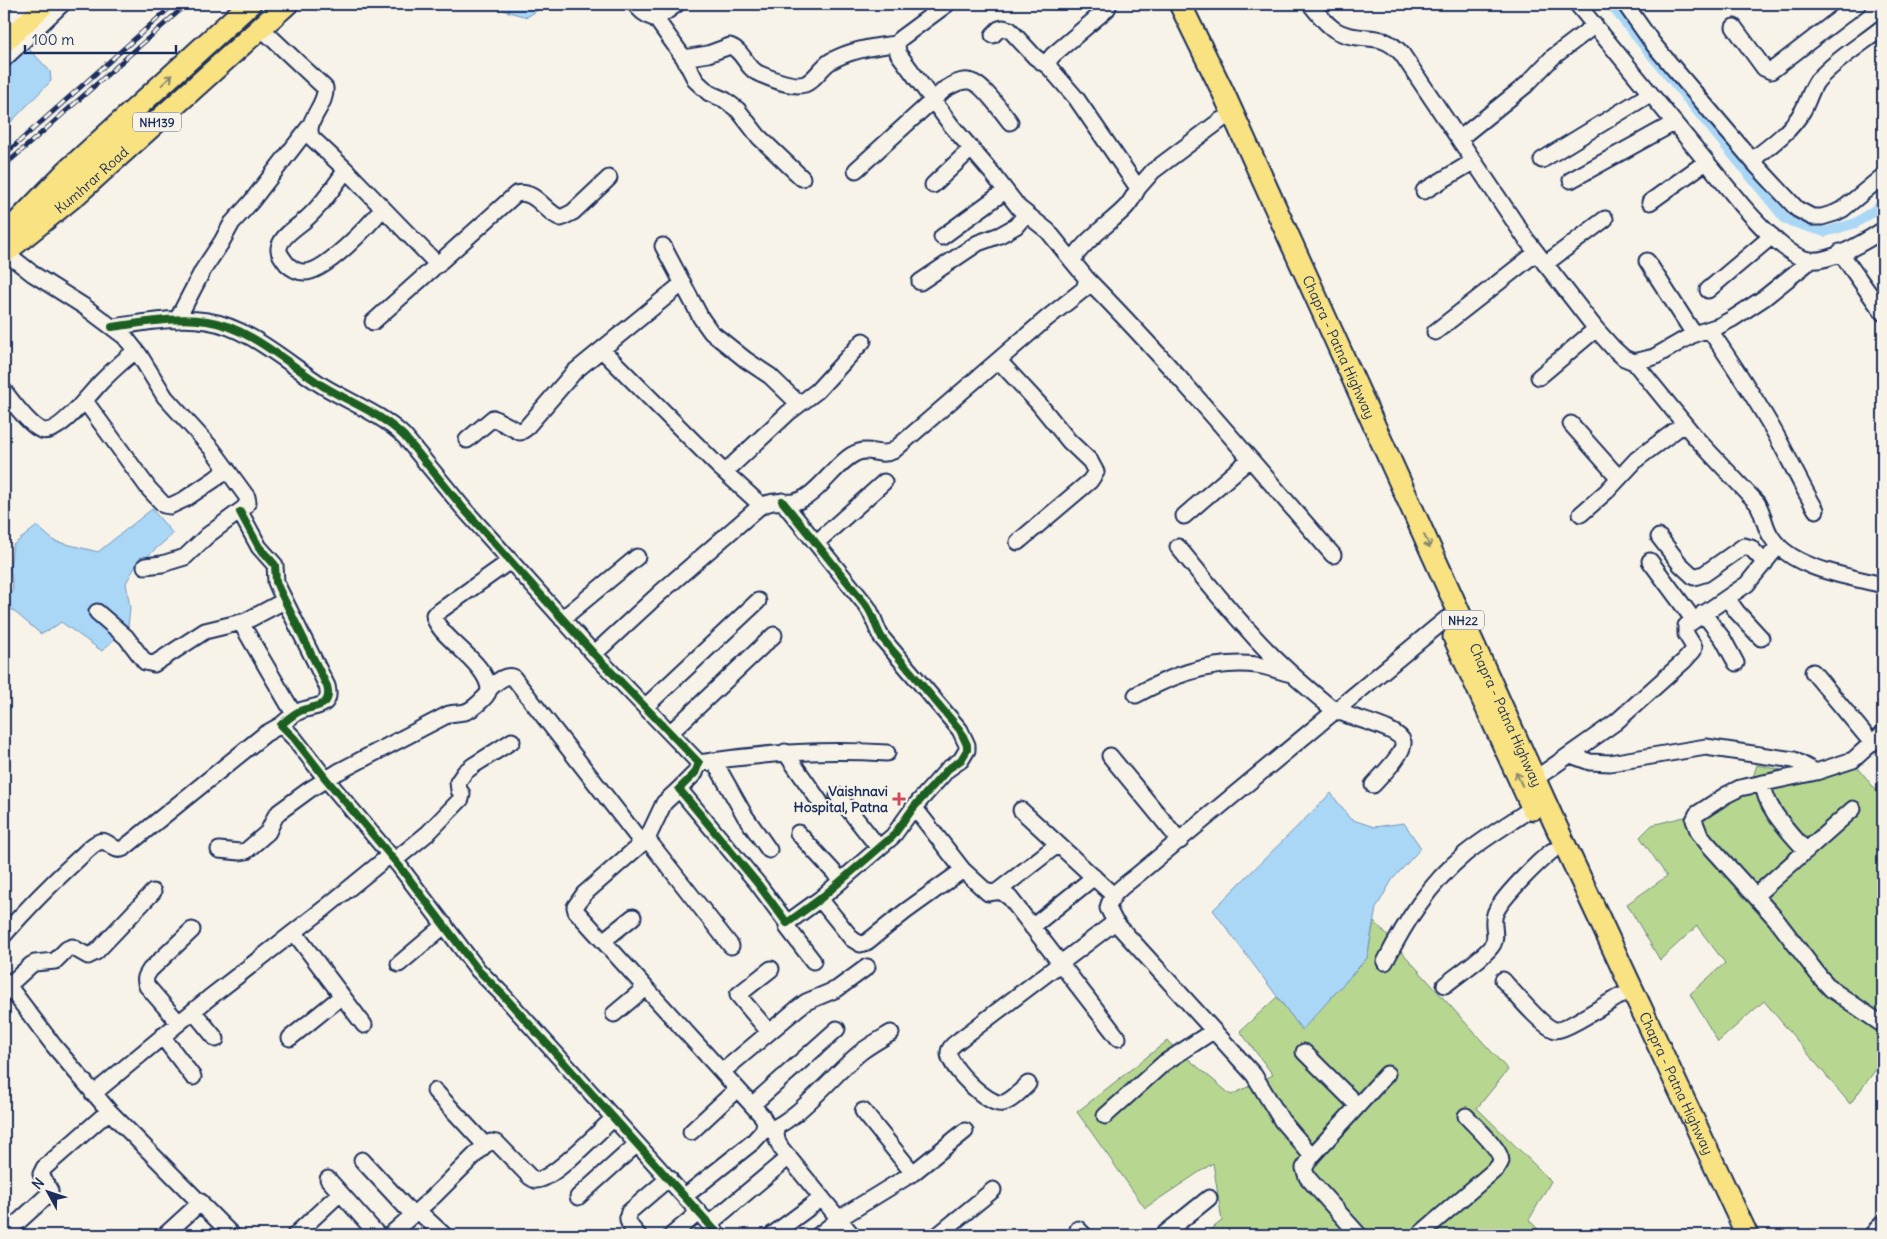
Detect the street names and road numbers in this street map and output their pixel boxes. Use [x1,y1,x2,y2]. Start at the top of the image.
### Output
road number: NH139 [133,112,181,132]
street label: Kumhrar Road [51,143,132,217]
street label: Chapra - Patna Highway [1298,272,1379,422]
road number: NH22 [1442,610,1484,630]
street label: Chapra - Patna Highway [1465,640,1546,790]
street label: Chapra - Patna Highway [1635,1009,1717,1158]

